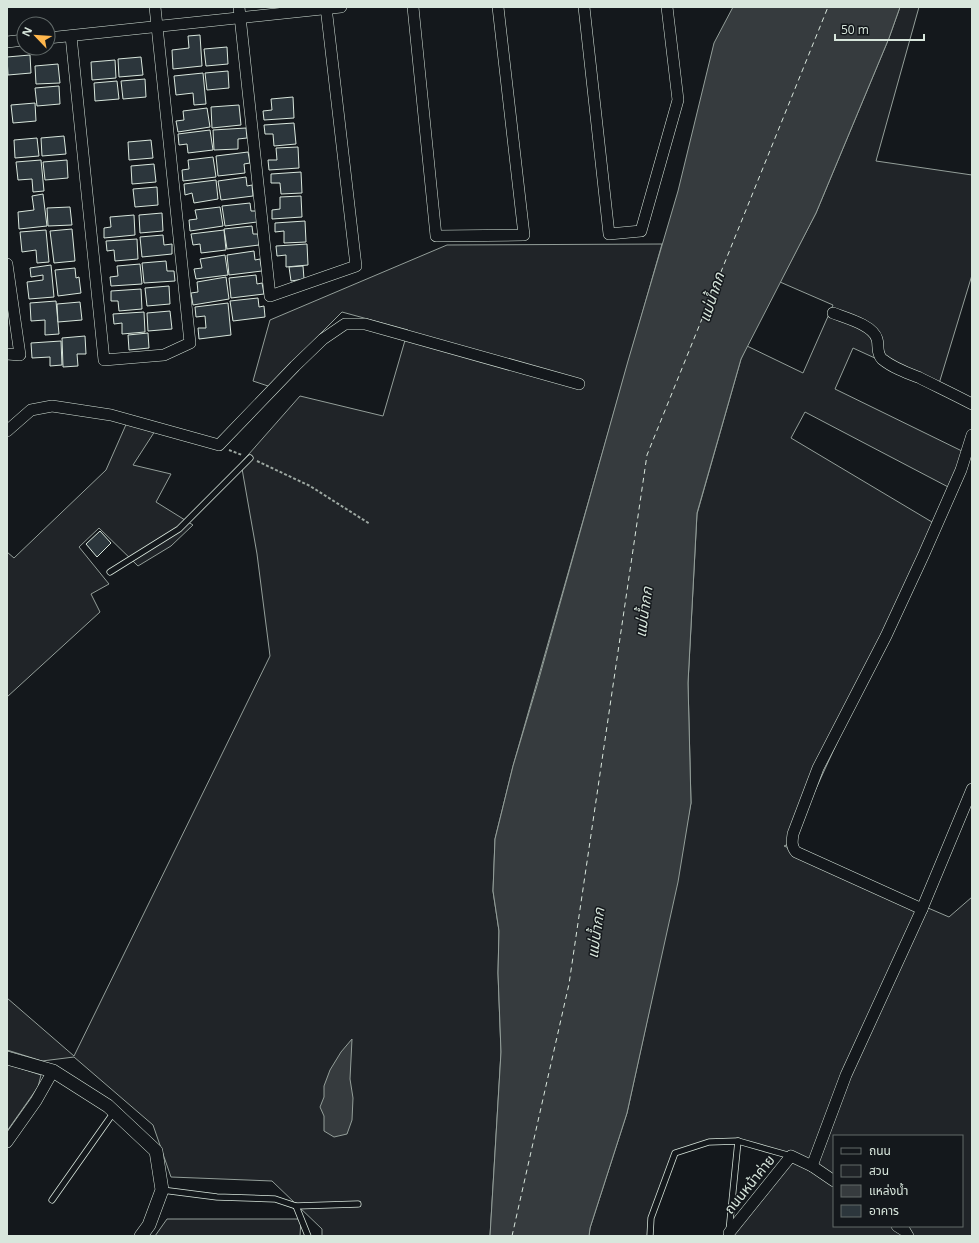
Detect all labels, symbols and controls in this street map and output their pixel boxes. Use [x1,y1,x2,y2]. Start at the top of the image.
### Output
north arrow [16,16,56,56]
scale bar [835,16,924,42]
text: 50 m [841,21,869,38]
text: N [18,24,35,39]
water label: แม่น้ำกก [694,269,729,324]
water label: แม่น้ำกก [630,584,657,639]
water label: แม่น้ำกก [582,905,609,960]
legend [833,1135,963,1227]
text: ถนน [869,1142,891,1159]
street label: ถนนหน้าค่าย [719,1151,779,1217]
text: สวน [869,1162,889,1179]
text: แหล่งน้ำ [869,1182,908,1199]
text: อาคาร [869,1202,899,1219]

